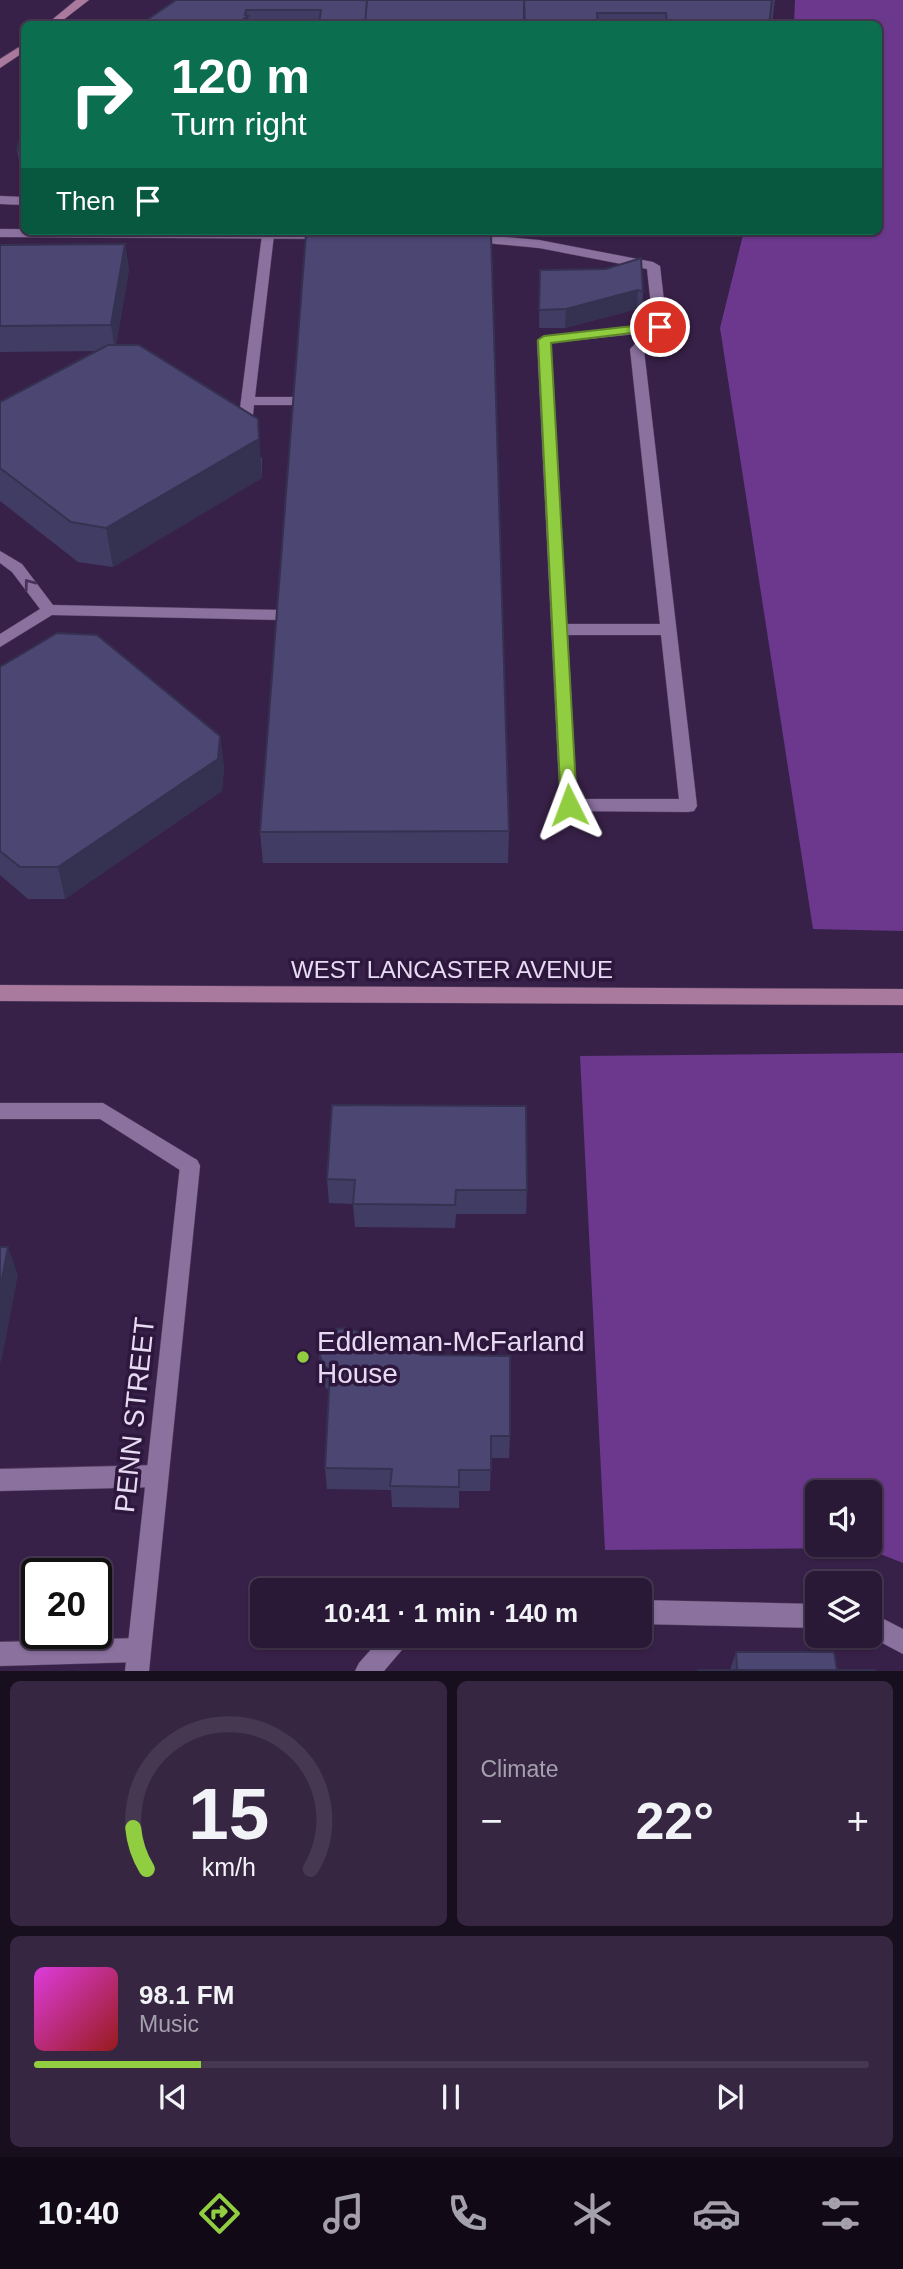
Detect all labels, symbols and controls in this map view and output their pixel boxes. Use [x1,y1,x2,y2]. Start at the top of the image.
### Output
icon: right [56,49,147,140]
text: 120 m [171,49,310,103]
text: Turn right [171,106,307,142]
icon: arrive [129,182,167,220]
text: Then [56,186,115,216]
pin [630,297,690,357]
icon: arrive [641,308,679,346]
one-way arrow [25,579,38,592]
position arrow [532,768,606,842]
street label: WEST LANCASTER AVENUE [291,956,613,983]
street label: PENN STREET [109,1316,160,1514]
place label: Eddleman-McFarland House [317,1326,585,1389]
marker: Eddleman-McFarland House [295,1349,311,1365]
map controls [805,1480,882,1648]
button: sound [805,1480,882,1557]
speed limit sign: 20 [21,1558,112,1649]
button: layers [805,1571,882,1648]
text: 10:41 · 1 min · 140 m [324,1598,578,1628]
text: Climate [481,1756,558,1782]
text: 15 [188,1774,269,1855]
text: 22° [635,1792,714,1850]
text: − [481,1800,503,1842]
text: + [847,1800,869,1842]
text: km/h [201,1853,255,1881]
text: 98.1 FM [139,1980,234,2010]
text: Music [139,2011,199,2037]
icon: previous [154,2078,192,2116]
icon: pause [432,2078,470,2116]
icon: next [711,2078,749,2116]
icon: directions [195,2189,244,2238]
icon: music [319,2189,368,2238]
icon: phone [443,2189,492,2238]
icon: climate [568,2189,617,2238]
icon: car [692,2189,741,2238]
icon: filters [816,2189,865,2238]
text: 10:40 [38,2195,119,2231]

